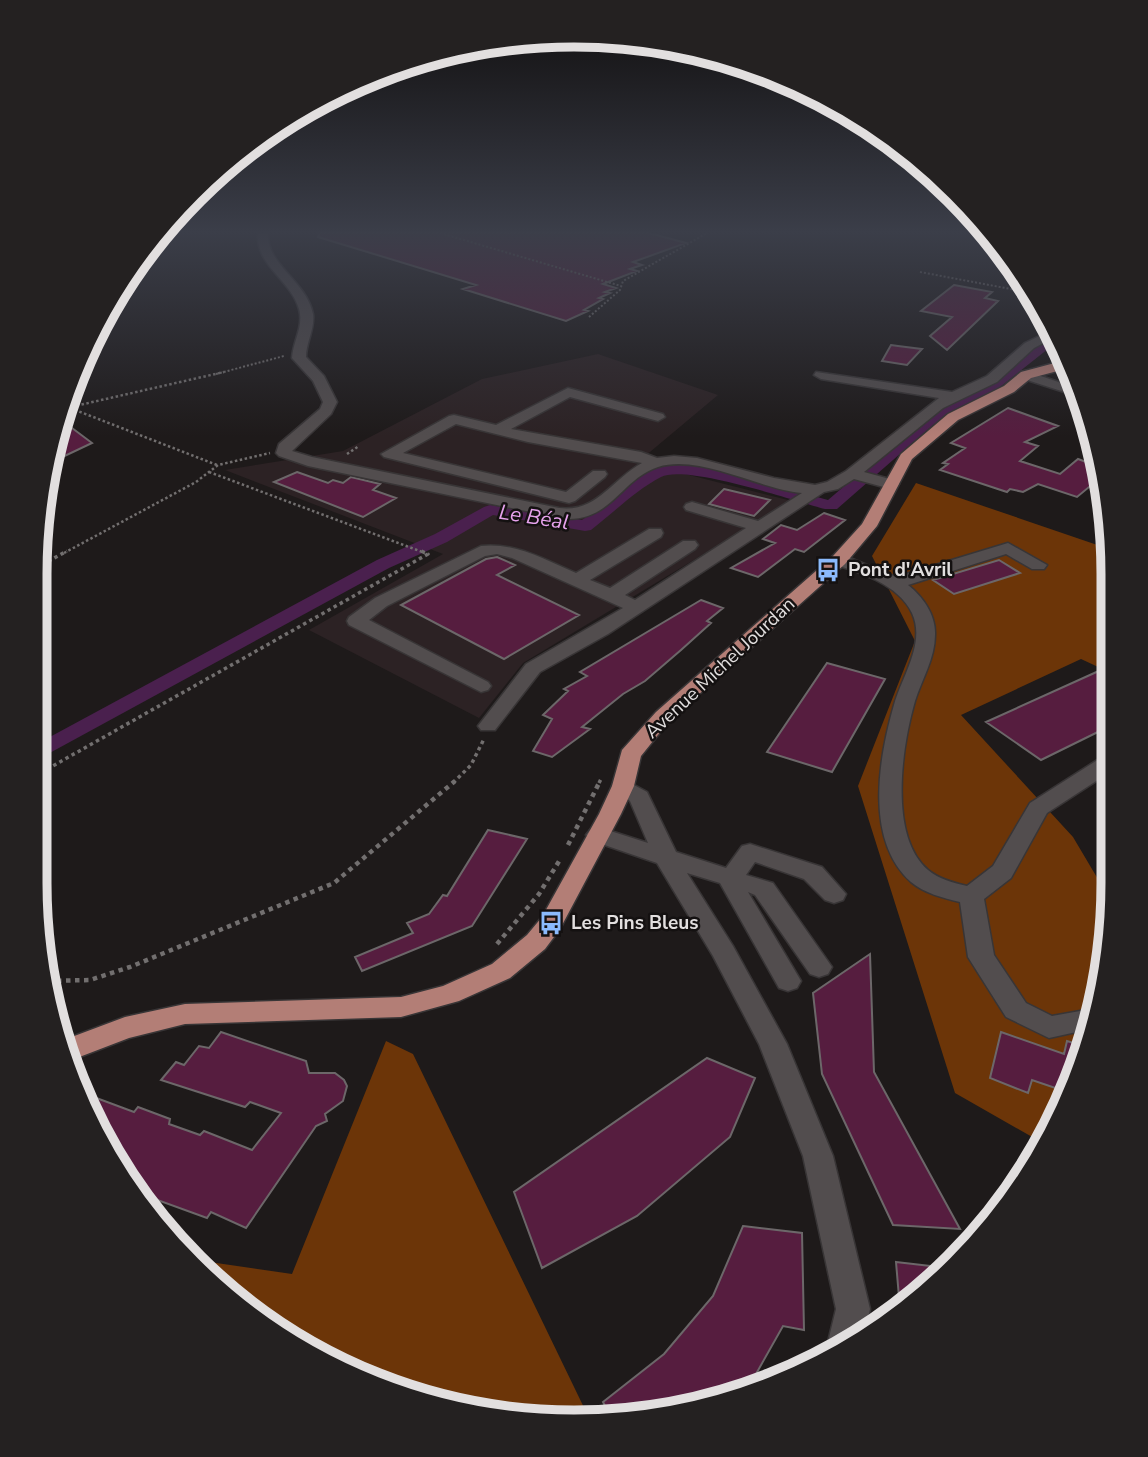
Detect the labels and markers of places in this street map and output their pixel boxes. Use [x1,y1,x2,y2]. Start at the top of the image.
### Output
bus stop icon: Pont d'Avril [814,556,842,584]
place label: Pont d'Avril [848,557,952,583]
bus stop icon: Les Pins Bleus [537,909,565,937]
place label: Les Pins Bleus [571,910,699,936]

